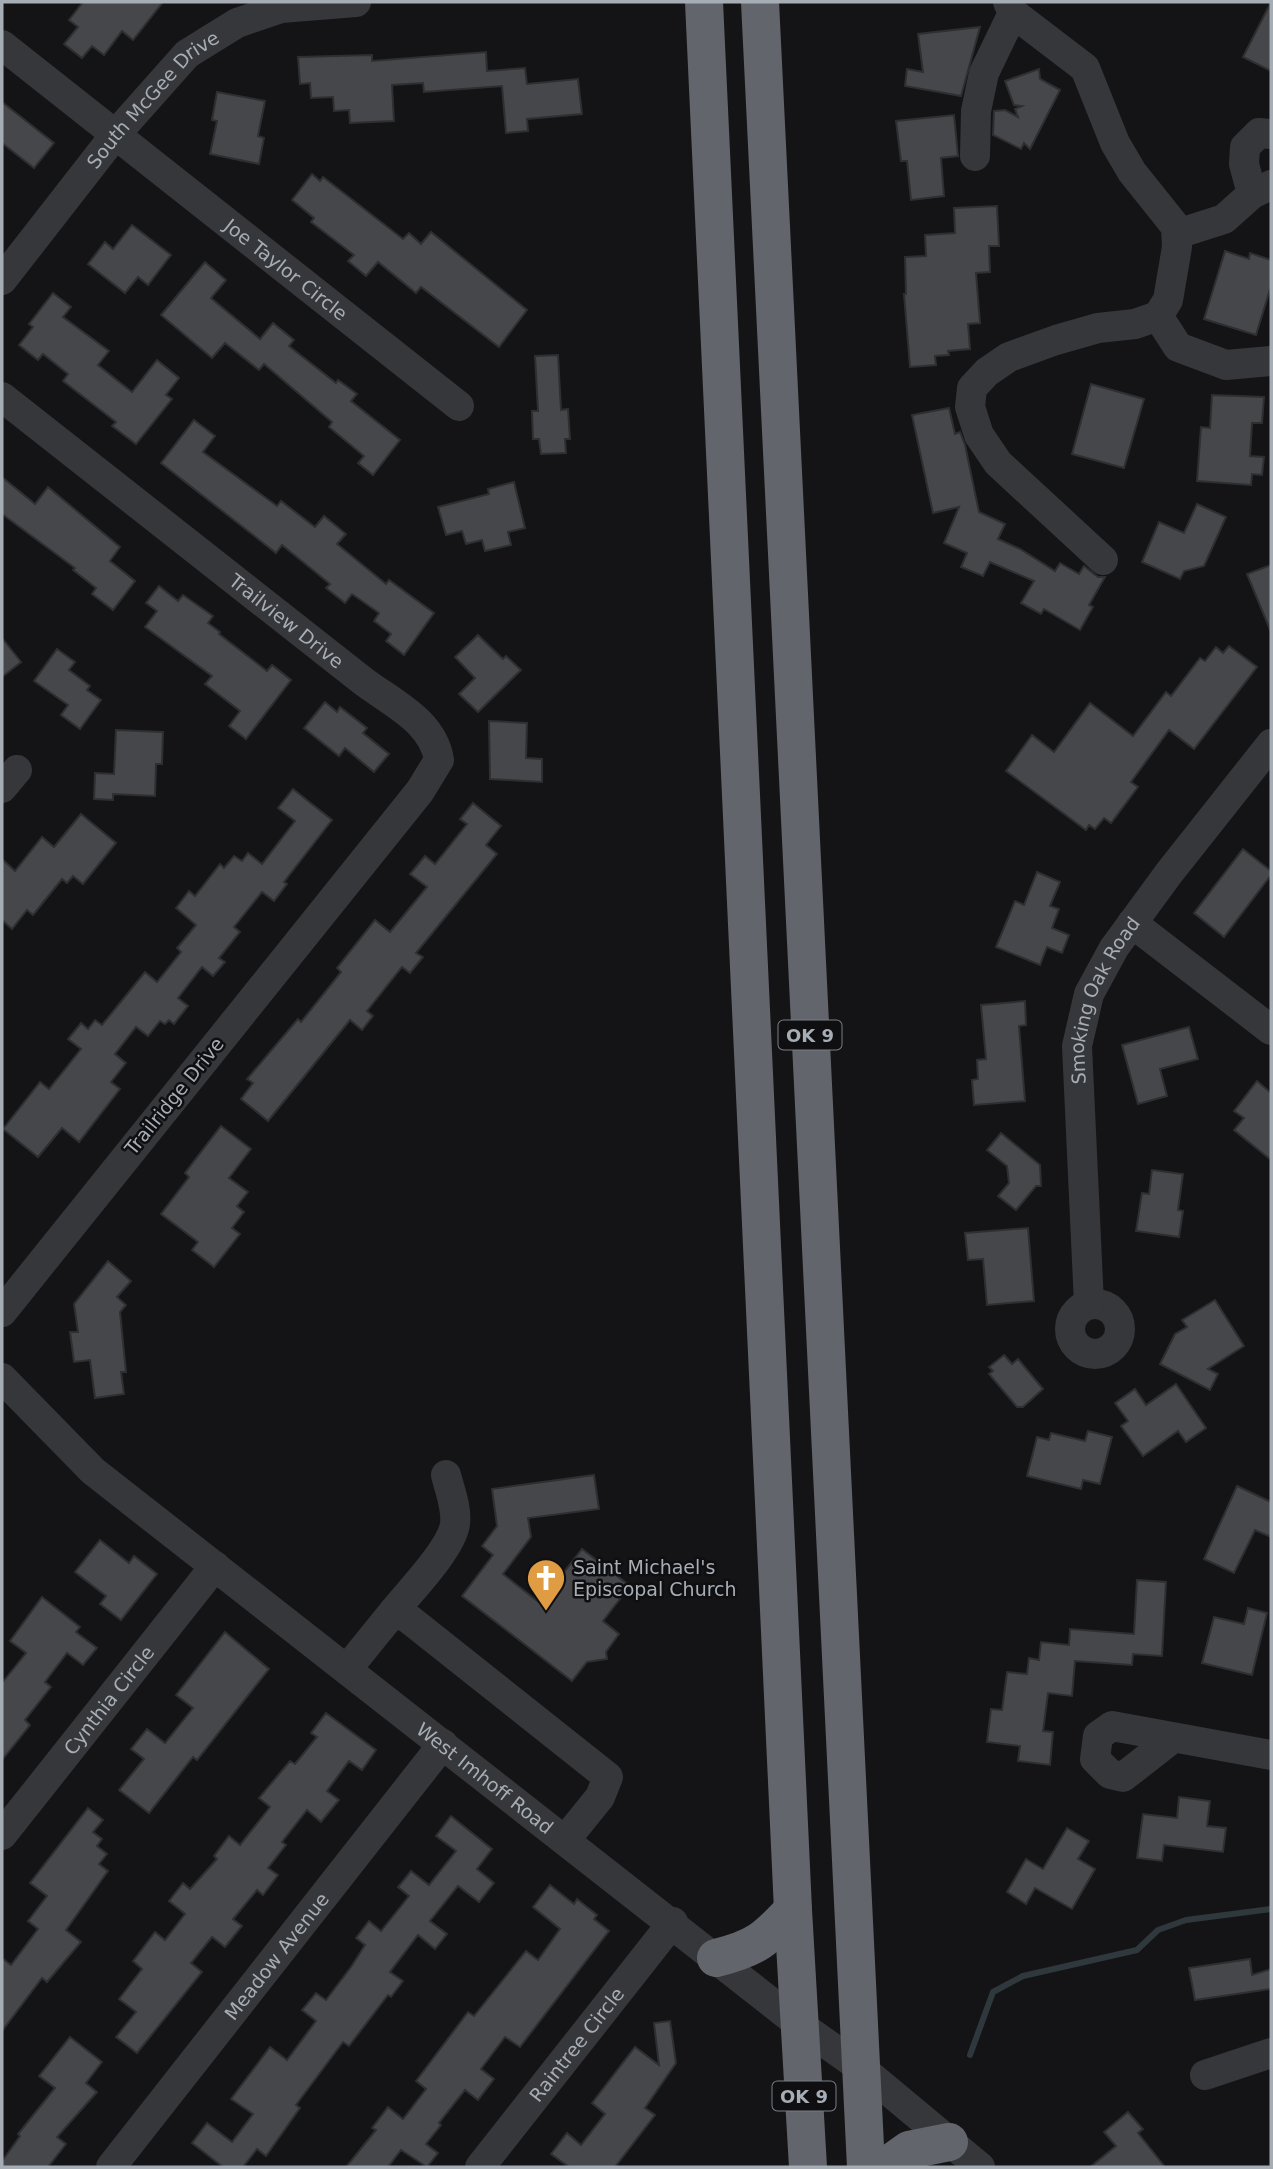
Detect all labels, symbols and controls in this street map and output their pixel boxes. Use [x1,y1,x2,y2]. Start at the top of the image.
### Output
street label: South McGee Drive [82,26,223,173]
street label: Joe Taylor Circle [219,213,352,325]
street label: Trailview Drive [224,568,348,673]
street label: Smoking Oak Road [1066,912,1144,1085]
road number: OK 9 [778,1020,842,1050]
street label: Trailridge Drive [119,1033,228,1160]
place label: Saint Michael's Episcopal Church [573,1556,737,1600]
church icon: Saint Michael's Episcopal Church [525,1557,567,1612]
street label: Cynthia Circle [59,1641,159,1759]
street label: West Imhoff Road [412,1718,558,1838]
street label: Meadow Avenue [220,1888,333,2024]
street label: Raintree Circle [525,1983,628,2106]
road number: OK 9 [772,2082,836,2110]

